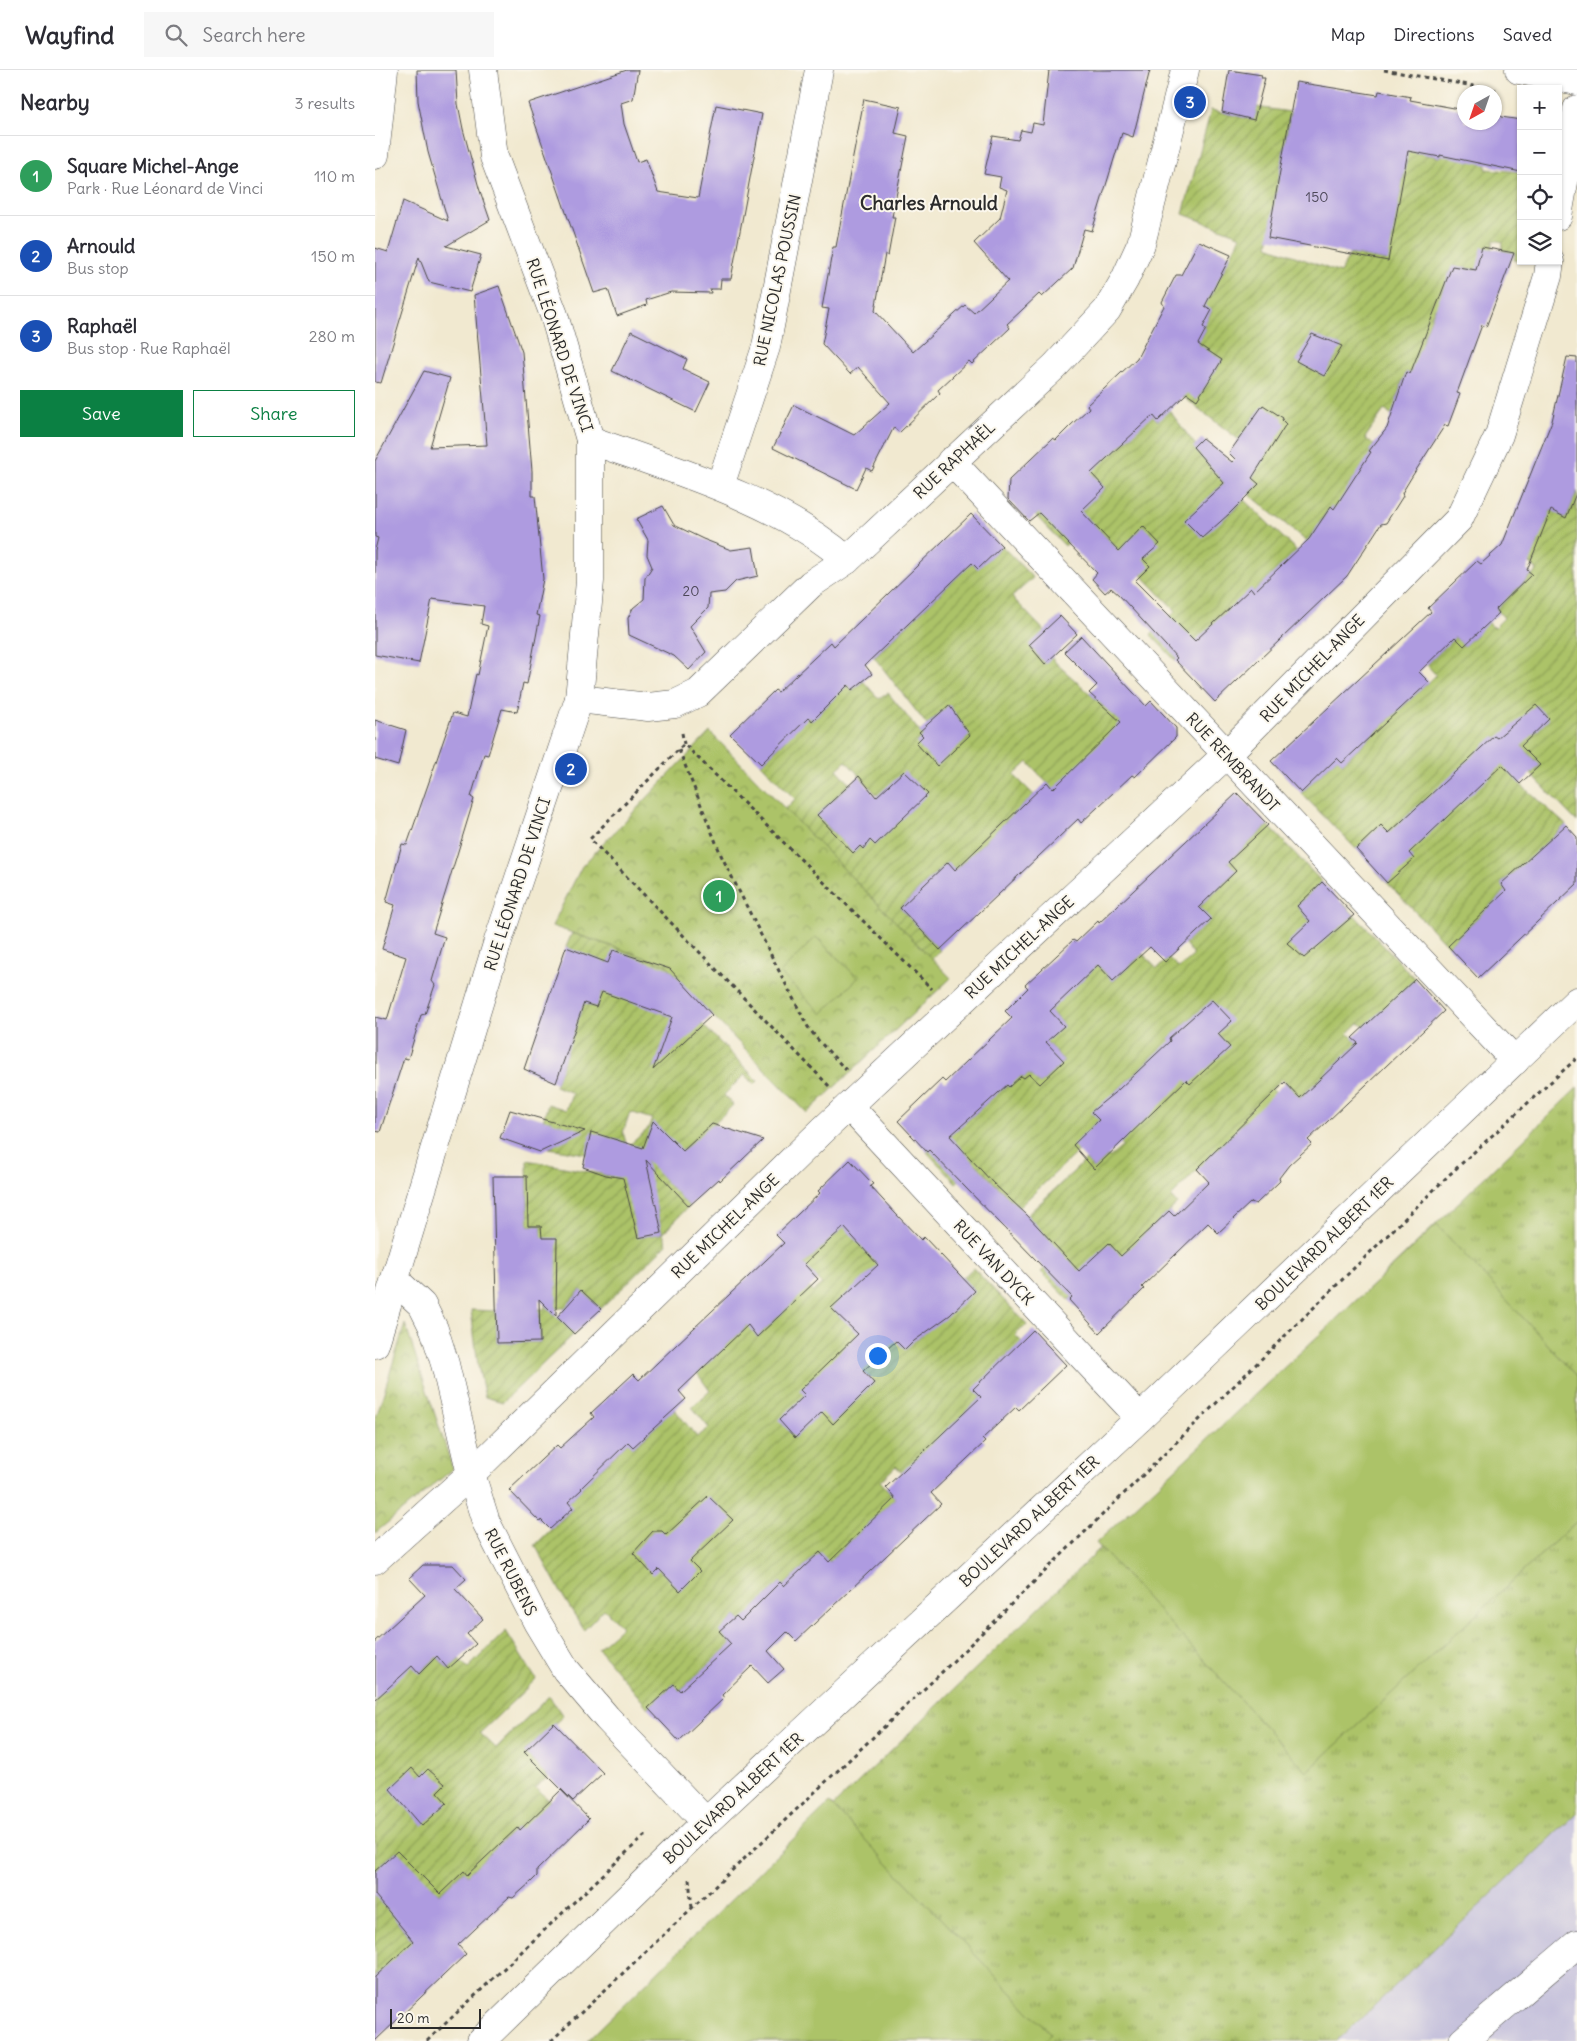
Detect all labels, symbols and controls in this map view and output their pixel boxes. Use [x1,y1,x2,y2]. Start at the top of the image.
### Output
search box [144,12,494,57]
text: Wayfind [25,20,114,50]
icon: search [162,21,190,49]
text: Search here [202,23,306,47]
text: Map [1330,23,1365,46]
text: Directions [1393,23,1475,46]
text: Saved [1503,23,1552,46]
pin: 3 [1174,83,1206,121]
north arrow [1457,85,1502,130]
map controls [1517,85,1562,265]
button: + [1517,85,1562,130]
text: Nearby [20,89,90,116]
text: 3 results [295,93,355,113]
button: − [1517,130,1562,175]
text: Square Michel-Ange [67,154,239,178]
text: 1 [33,166,39,186]
text: 110 m [314,166,355,186]
button: locate [1517,175,1562,220]
text: Park · Rue Léonard de Vinci [67,178,263,198]
house number: 150 [1306,188,1328,206]
district label: Charles Arnould [860,191,998,215]
street label: RUE NICOLAS POUSSIN [749,192,805,368]
button: layers [1517,220,1562,265]
text: Arnould [67,234,135,258]
text: 2 [32,246,40,266]
text: 150 m [311,246,355,266]
street label: RUE LÉONARD DE VINCI [522,256,598,434]
text: Bus stop [67,258,129,278]
text: Raphaël [67,314,137,338]
text: 3 [31,326,41,346]
text: 280 m [309,326,355,346]
text: Bus stop · Rue Raphaël [67,338,231,358]
button: Save [20,390,183,437]
button: Share [193,390,355,437]
street label: RUE RAPHAËL [909,417,999,503]
house number: 20 [683,582,699,600]
street label: RUE MICHEL-ANGE [1256,610,1368,726]
street label: RUE REMBRANDT [1182,708,1284,816]
pin: 2 [555,750,587,788]
street label: RUE LÉONARD DE VINCI [479,795,555,973]
pin: 1 [703,877,735,915]
street label: RUE MICHEL-ANGE [960,891,1078,1003]
street label: RUE MICHEL-ANGE [667,1170,783,1282]
street label: BOULEVARD ALBERT 1ER [1251,1172,1397,1314]
street label: RUE VAN DYCK [949,1215,1039,1309]
your location [865,1343,891,1369]
street label: BOULEVARD ALBERT 1ER [955,1451,1103,1591]
street label: RUE RUBENS [480,1525,542,1619]
street label: BOULEVARD ALBERT 1ER [659,1728,807,1868]
scale bar [390,2006,481,2029]
text: 20 m [397,2009,430,2027]

